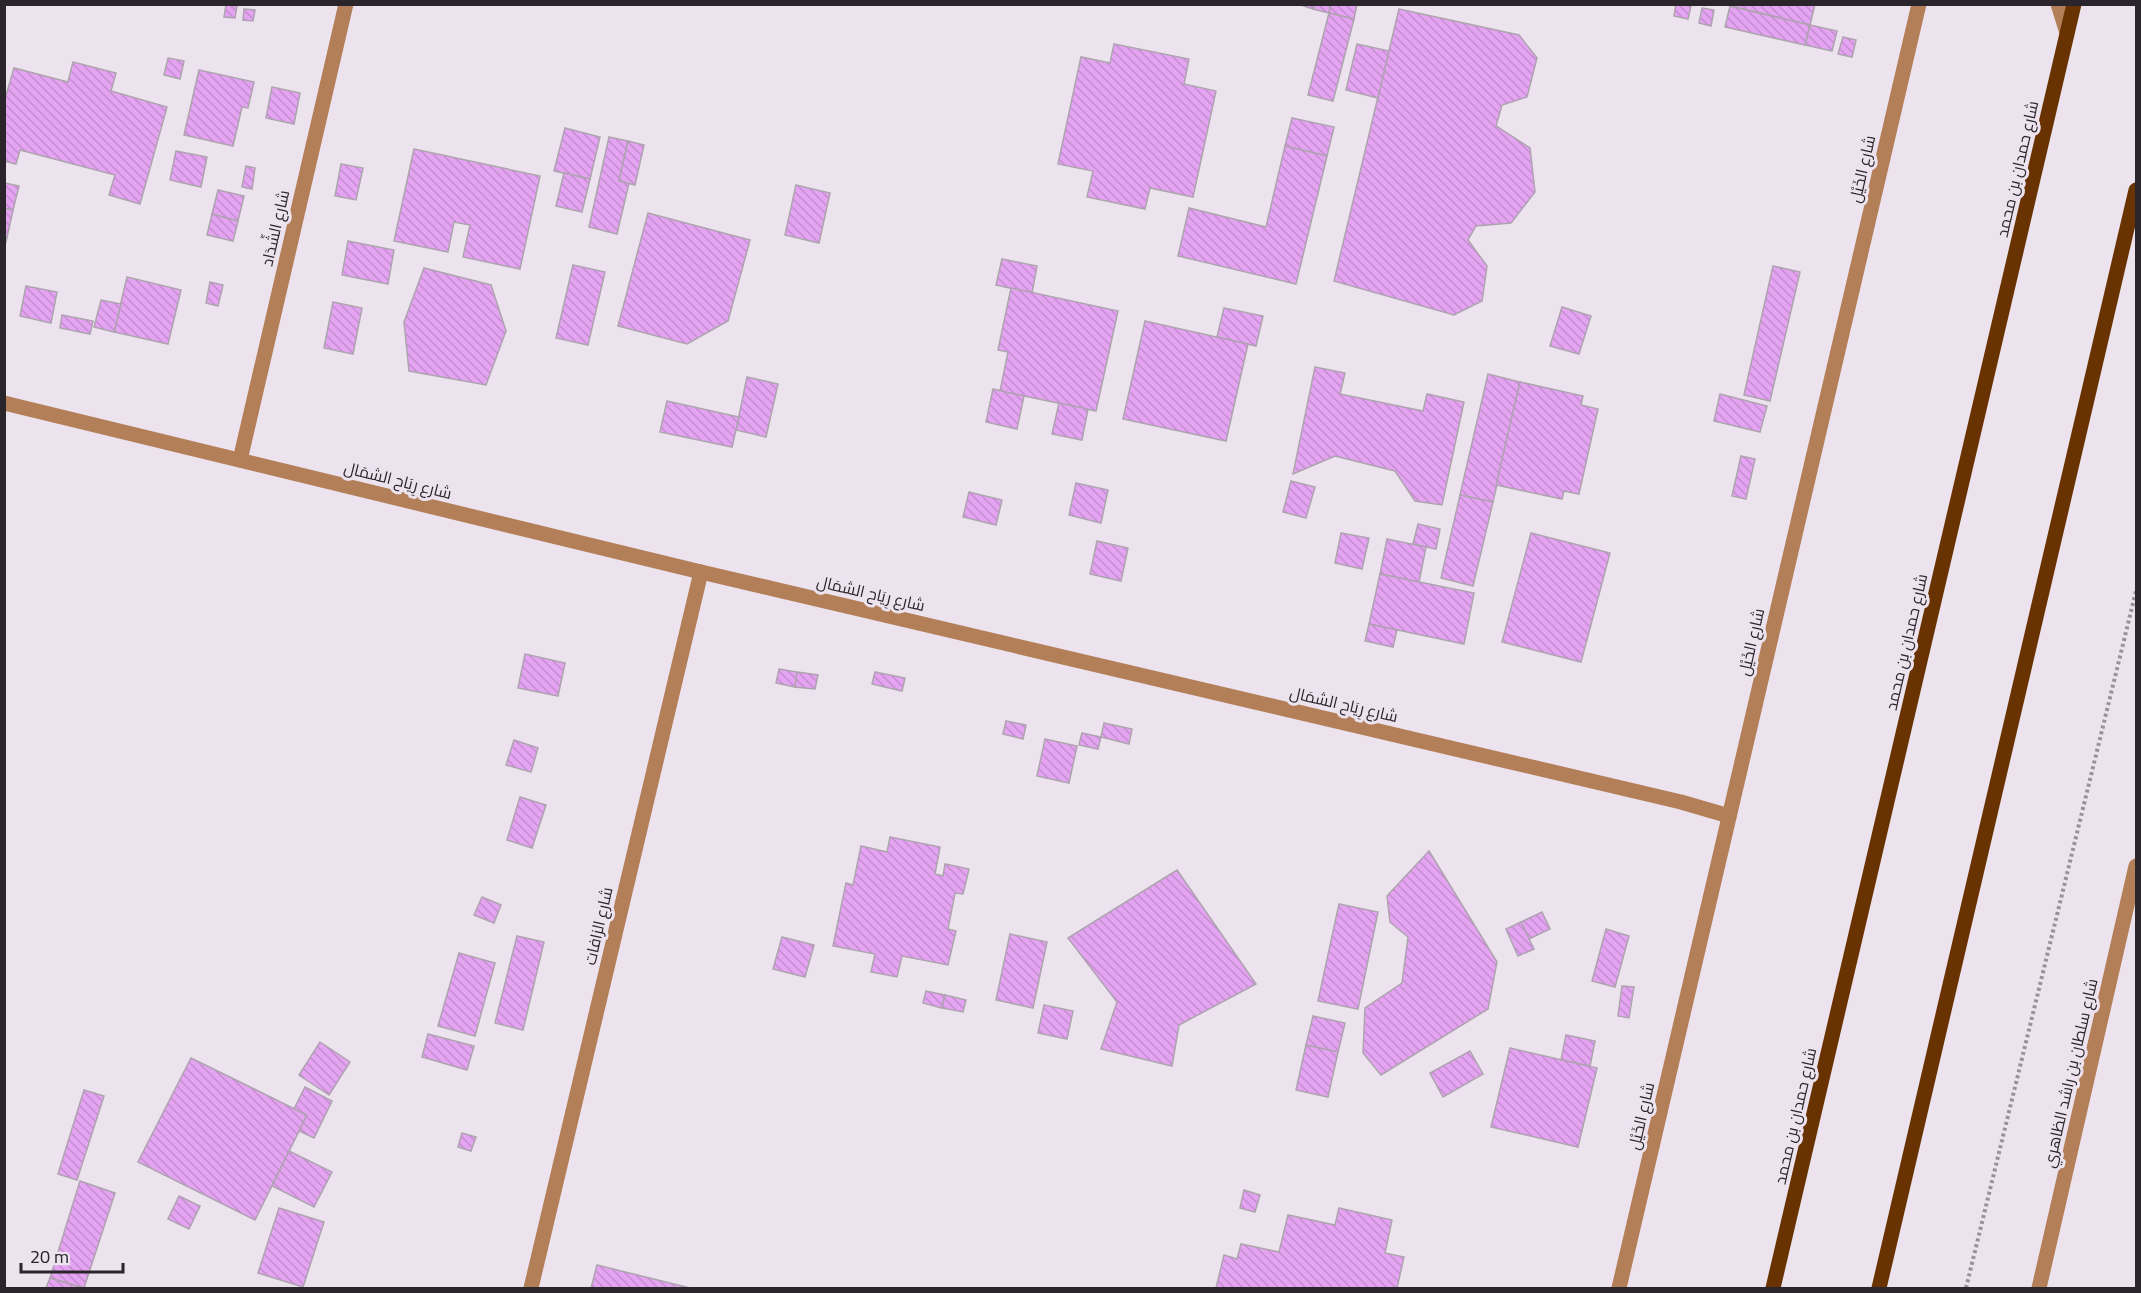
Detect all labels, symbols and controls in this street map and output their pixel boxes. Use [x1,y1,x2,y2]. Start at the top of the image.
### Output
street label: شارع حمدان بن محمد [1987,98,2047,240]
street label: شارع الخَيْل [1840,132,1884,206]
street label: شارع الشِّدَاد [252,187,298,269]
street label: شارع رِيَاح الشمَال [341,452,455,508]
street label: شارع رِيَاح الشمَال [814,566,928,620]
street label: شارع حمدان بن محمد [1876,571,1936,713]
street label: شارع الخَيْل [1729,605,1773,679]
street label: شارع رِيَاح الشمَال [1287,677,1401,731]
street label: شارع الزافات [574,884,622,968]
street label: شارع سلطان بن راشد الظاهري [2034,975,2106,1171]
street label: شارع حمدان بن محمد [1765,1045,1825,1187]
street label: شارع الخَيْل [1619,1079,1663,1153]
scale bar [21,1236,123,1274]
text: 20 m [30,1240,69,1273]

